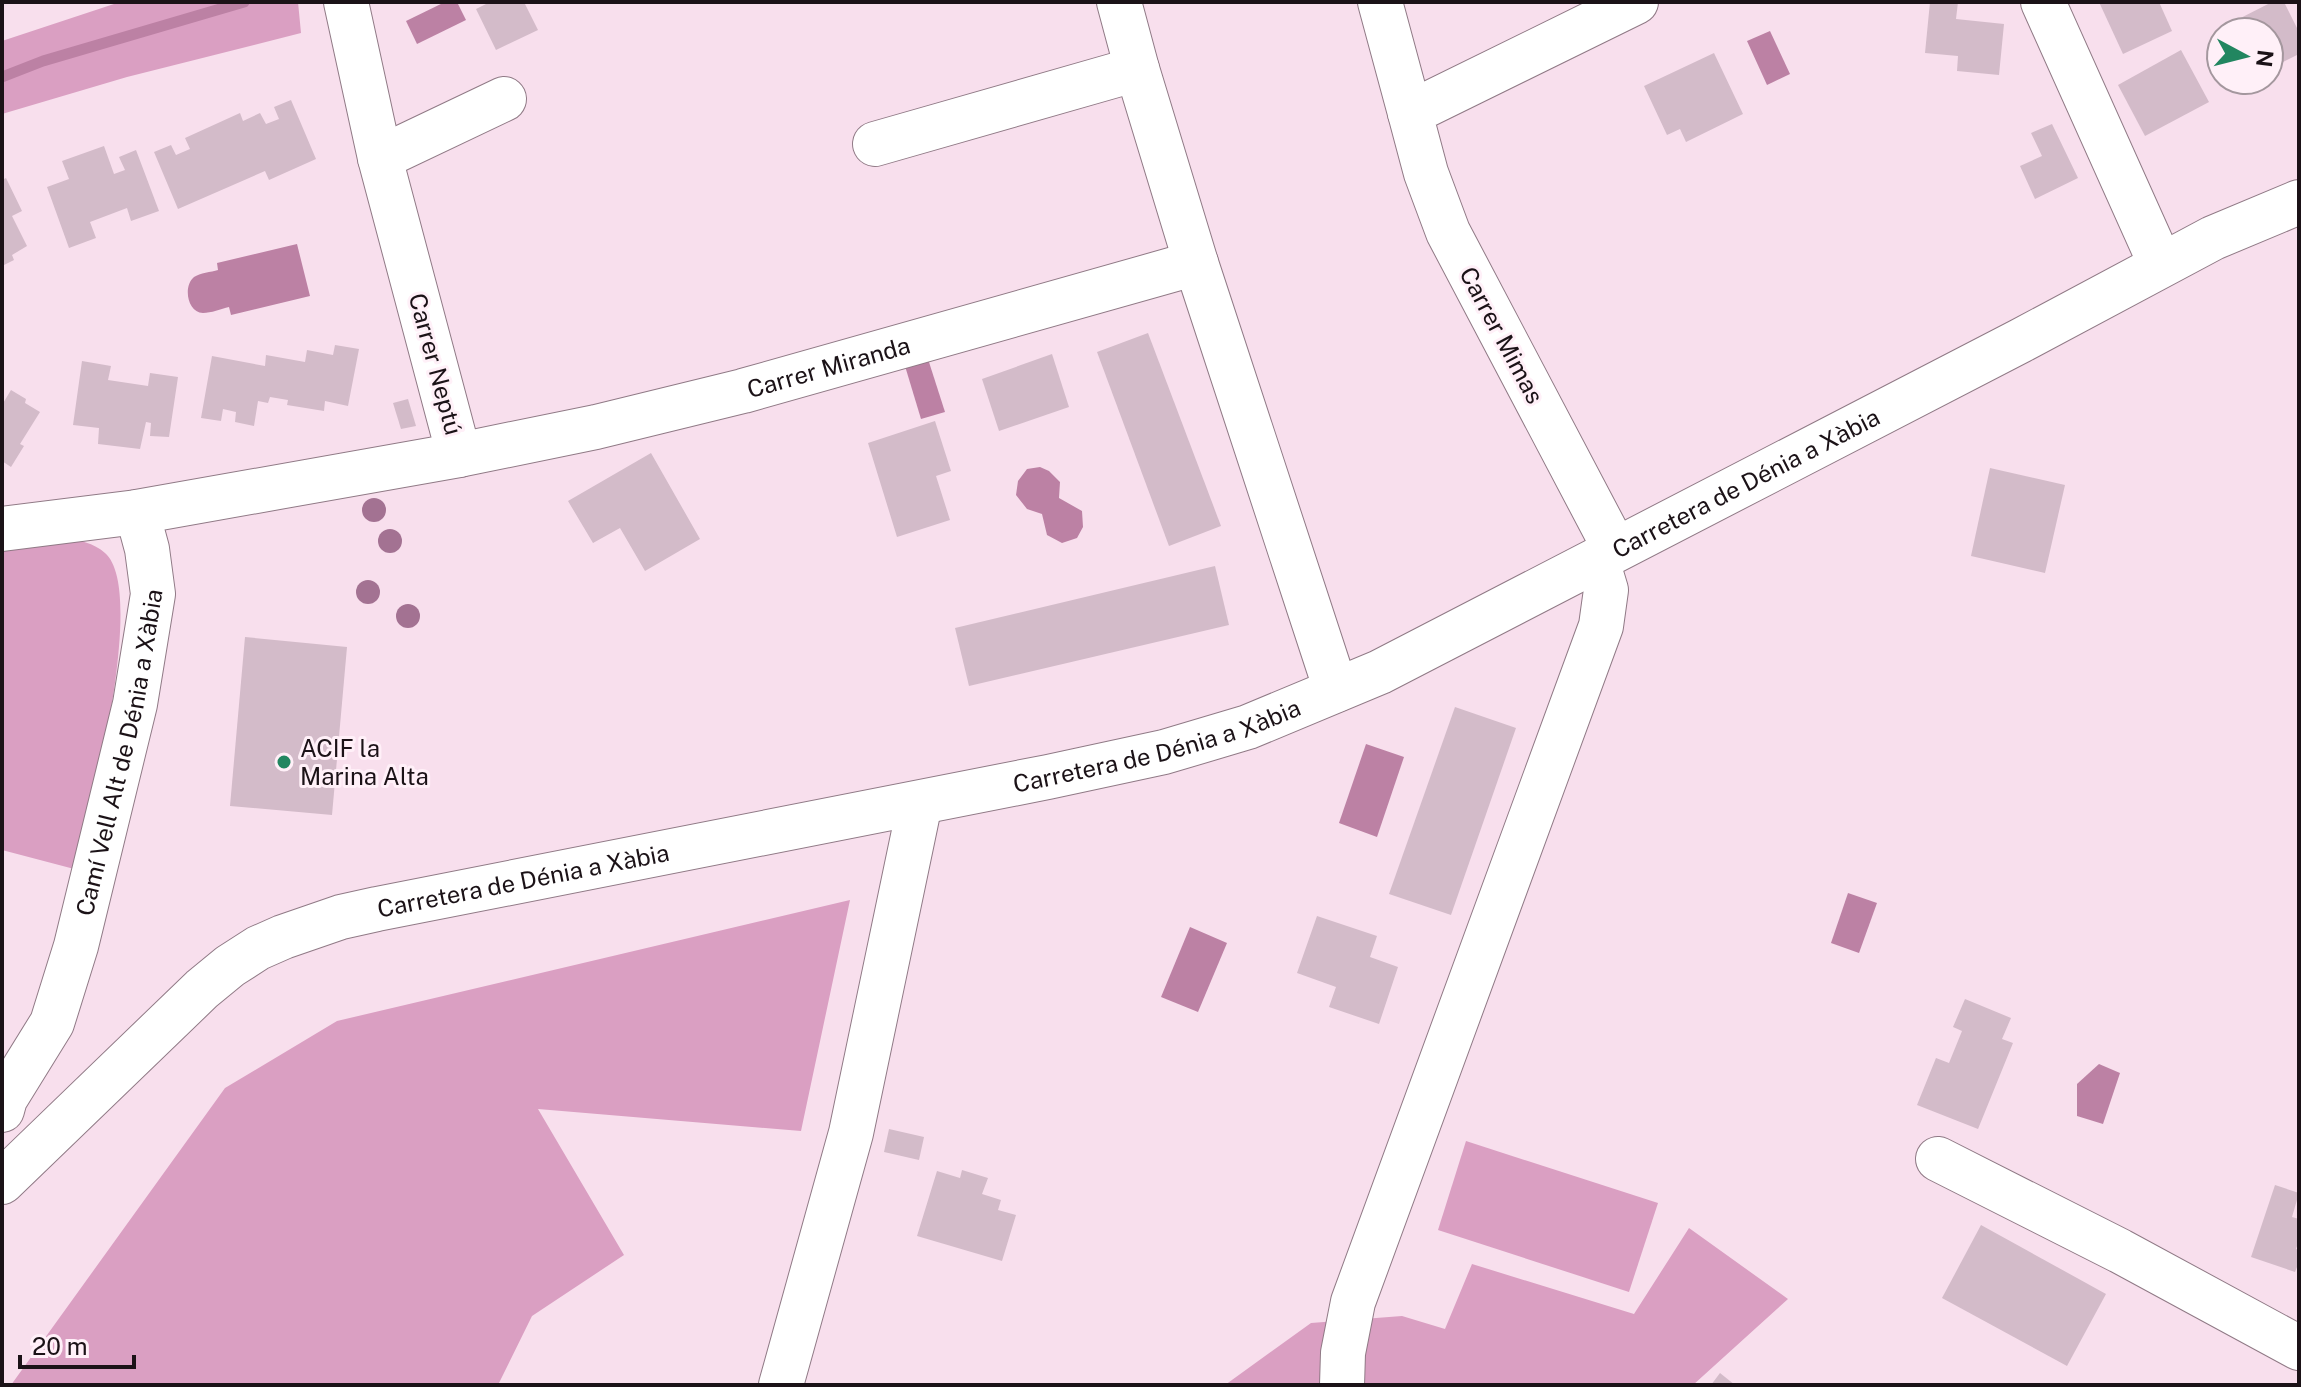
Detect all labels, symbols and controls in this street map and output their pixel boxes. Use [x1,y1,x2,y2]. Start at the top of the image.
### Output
north arrow [2205,16,2285,96]
text: N [2251,48,2279,69]
street label: Carrer Mimas [1454,262,1550,408]
street label: Carrer Neptú [404,290,468,438]
street label: Carrer Miranda [744,331,913,403]
street label: Carretera de Dénia a Xàbia [1608,402,1884,563]
street label: Camí Vell Alt de Dénia a Xàbia [70,587,168,919]
street label: Carretera de Dénia a Xàbia [1011,693,1304,798]
place label: ACIF la Marina Alta [300,734,429,790]
marker: ACIF la Marina Alta [275,753,293,771]
street label: Carretera de Dénia a Xàbia [375,838,672,923]
scale bar [20,1319,134,1369]
text: 20 m [32,1332,88,1360]

